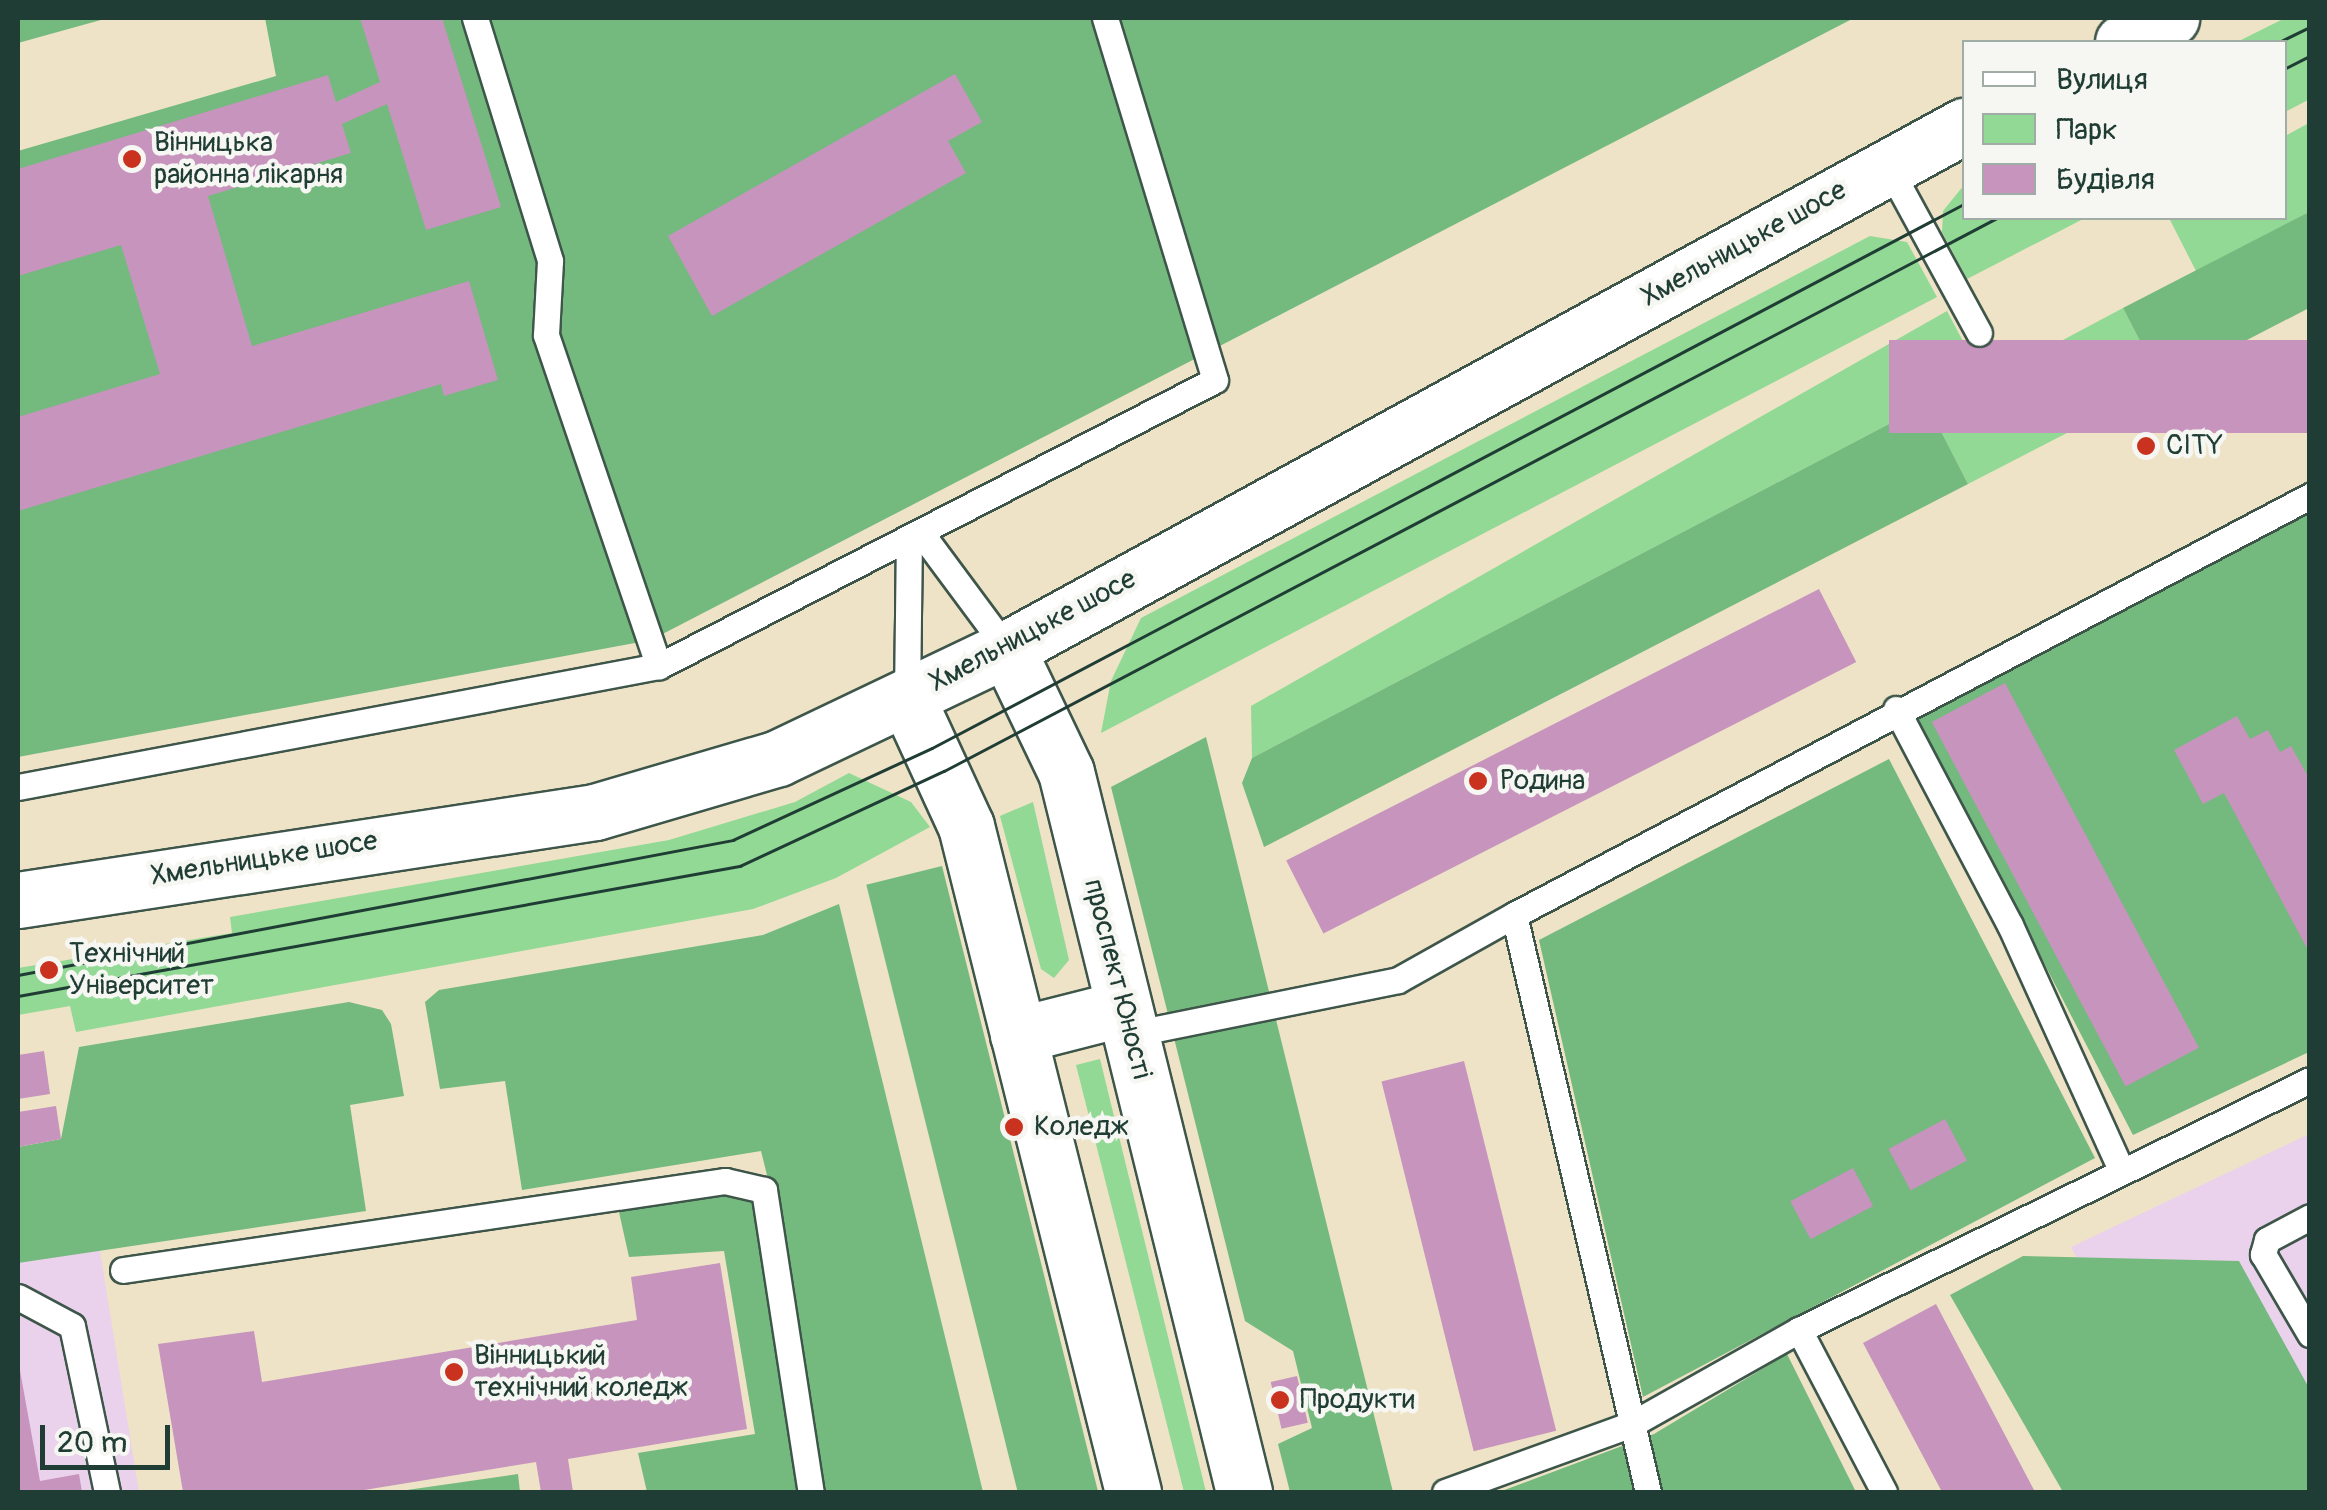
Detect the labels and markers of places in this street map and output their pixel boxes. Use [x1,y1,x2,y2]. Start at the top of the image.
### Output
place label: Вінницька районна лікарня [154,126,343,192]
marker: Вінницька районна лікарня [119,146,145,172]
place label: CITY [2166,429,2223,463]
marker: CITY [2135,435,2157,457]
place label: Родина [1500,764,1585,798]
marker: Родина [1465,768,1491,794]
place label: Технічний Університет [69,937,214,1003]
marker: Технічний Університет [38,959,60,981]
place label: Коледж [1034,1110,1128,1144]
marker: Коледж [1003,1116,1025,1138]
place label: Вінницький технічний коледж [474,1339,688,1405]
marker: Вінницький технічний коледж [443,1361,465,1383]
place label: Продукти [1300,1383,1415,1417]
marker: Продукти [1269,1389,1291,1411]

